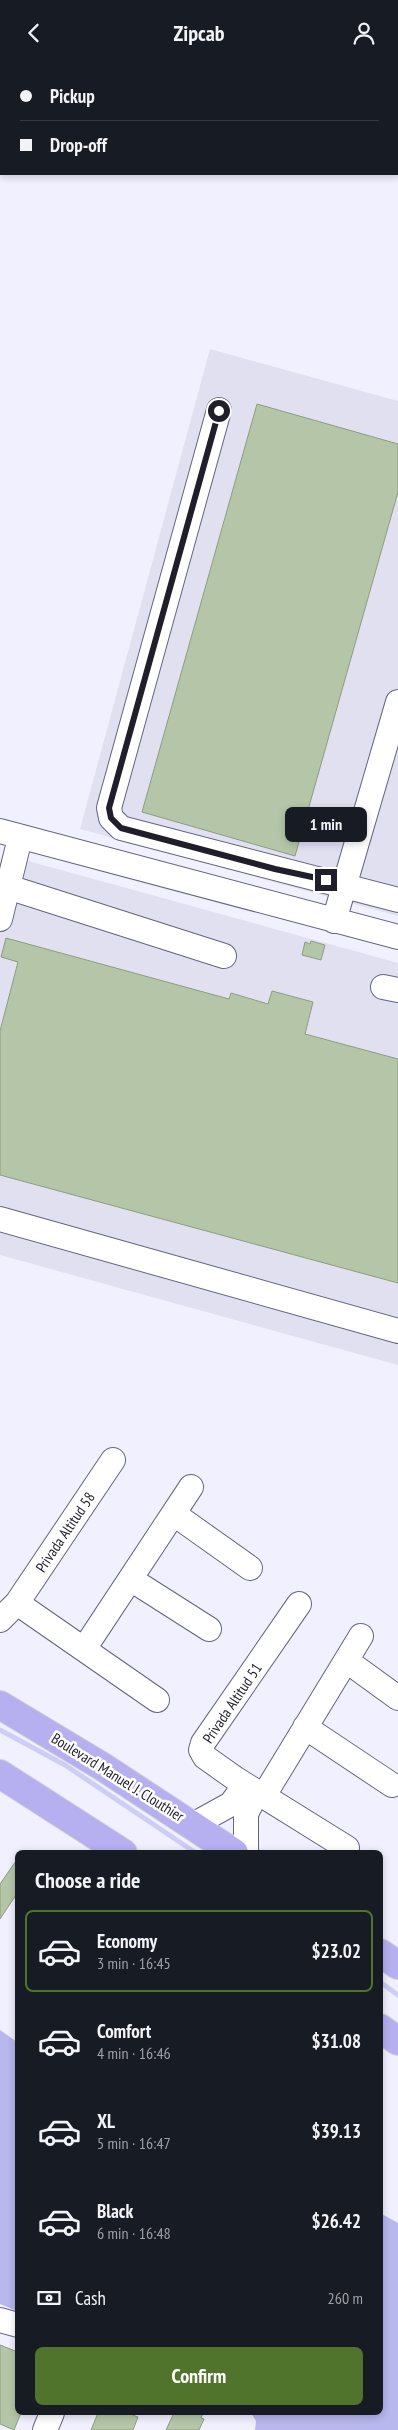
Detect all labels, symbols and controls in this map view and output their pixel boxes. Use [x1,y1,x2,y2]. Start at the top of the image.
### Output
icon: back [20,19,48,47]
text: Zipcab [173,19,225,47]
icon: person [350,19,378,47]
text: Pickup [50,84,95,108]
text: Drop-off [50,133,107,157]
route start [208,400,230,422]
callout: 1 min [285,807,367,843]
text: 1 min [310,814,342,834]
route end [315,869,337,891]
street label: Privada Altitud 58 [31,1488,99,1576]
street label: Privada Altitud 51 [198,1659,266,1747]
street label: Boulevard Manuel J. Clouthier [48,1728,189,1826]
text: Choose a ride [35,1866,140,1894]
icon: car [37,1929,82,1974]
text: Economy [97,1929,157,1953]
text: $23.02 [312,1939,361,1963]
text: 3 min · 16:45 [97,1953,171,1973]
icon: car [37,2019,82,2064]
text: Comfort [97,2019,151,2043]
text: $31.08 [312,2029,361,2053]
text: 4 min · 16:46 [97,2043,171,2063]
icon: car [37,2109,82,2154]
text: XL [97,2109,115,2133]
text: $39.13 [312,2119,361,2143]
text: 5 min · 16:47 [97,2133,171,2153]
icon: car [37,2199,82,2244]
text: Black [97,2199,133,2223]
text: $26.42 [312,2209,361,2233]
text: 6 min · 16:48 [97,2223,171,2243]
icon: cash [35,2284,63,2312]
text: Cash [75,2286,106,2310]
text: 260 m [328,2288,363,2308]
button: Confirm [35,2347,363,2405]

